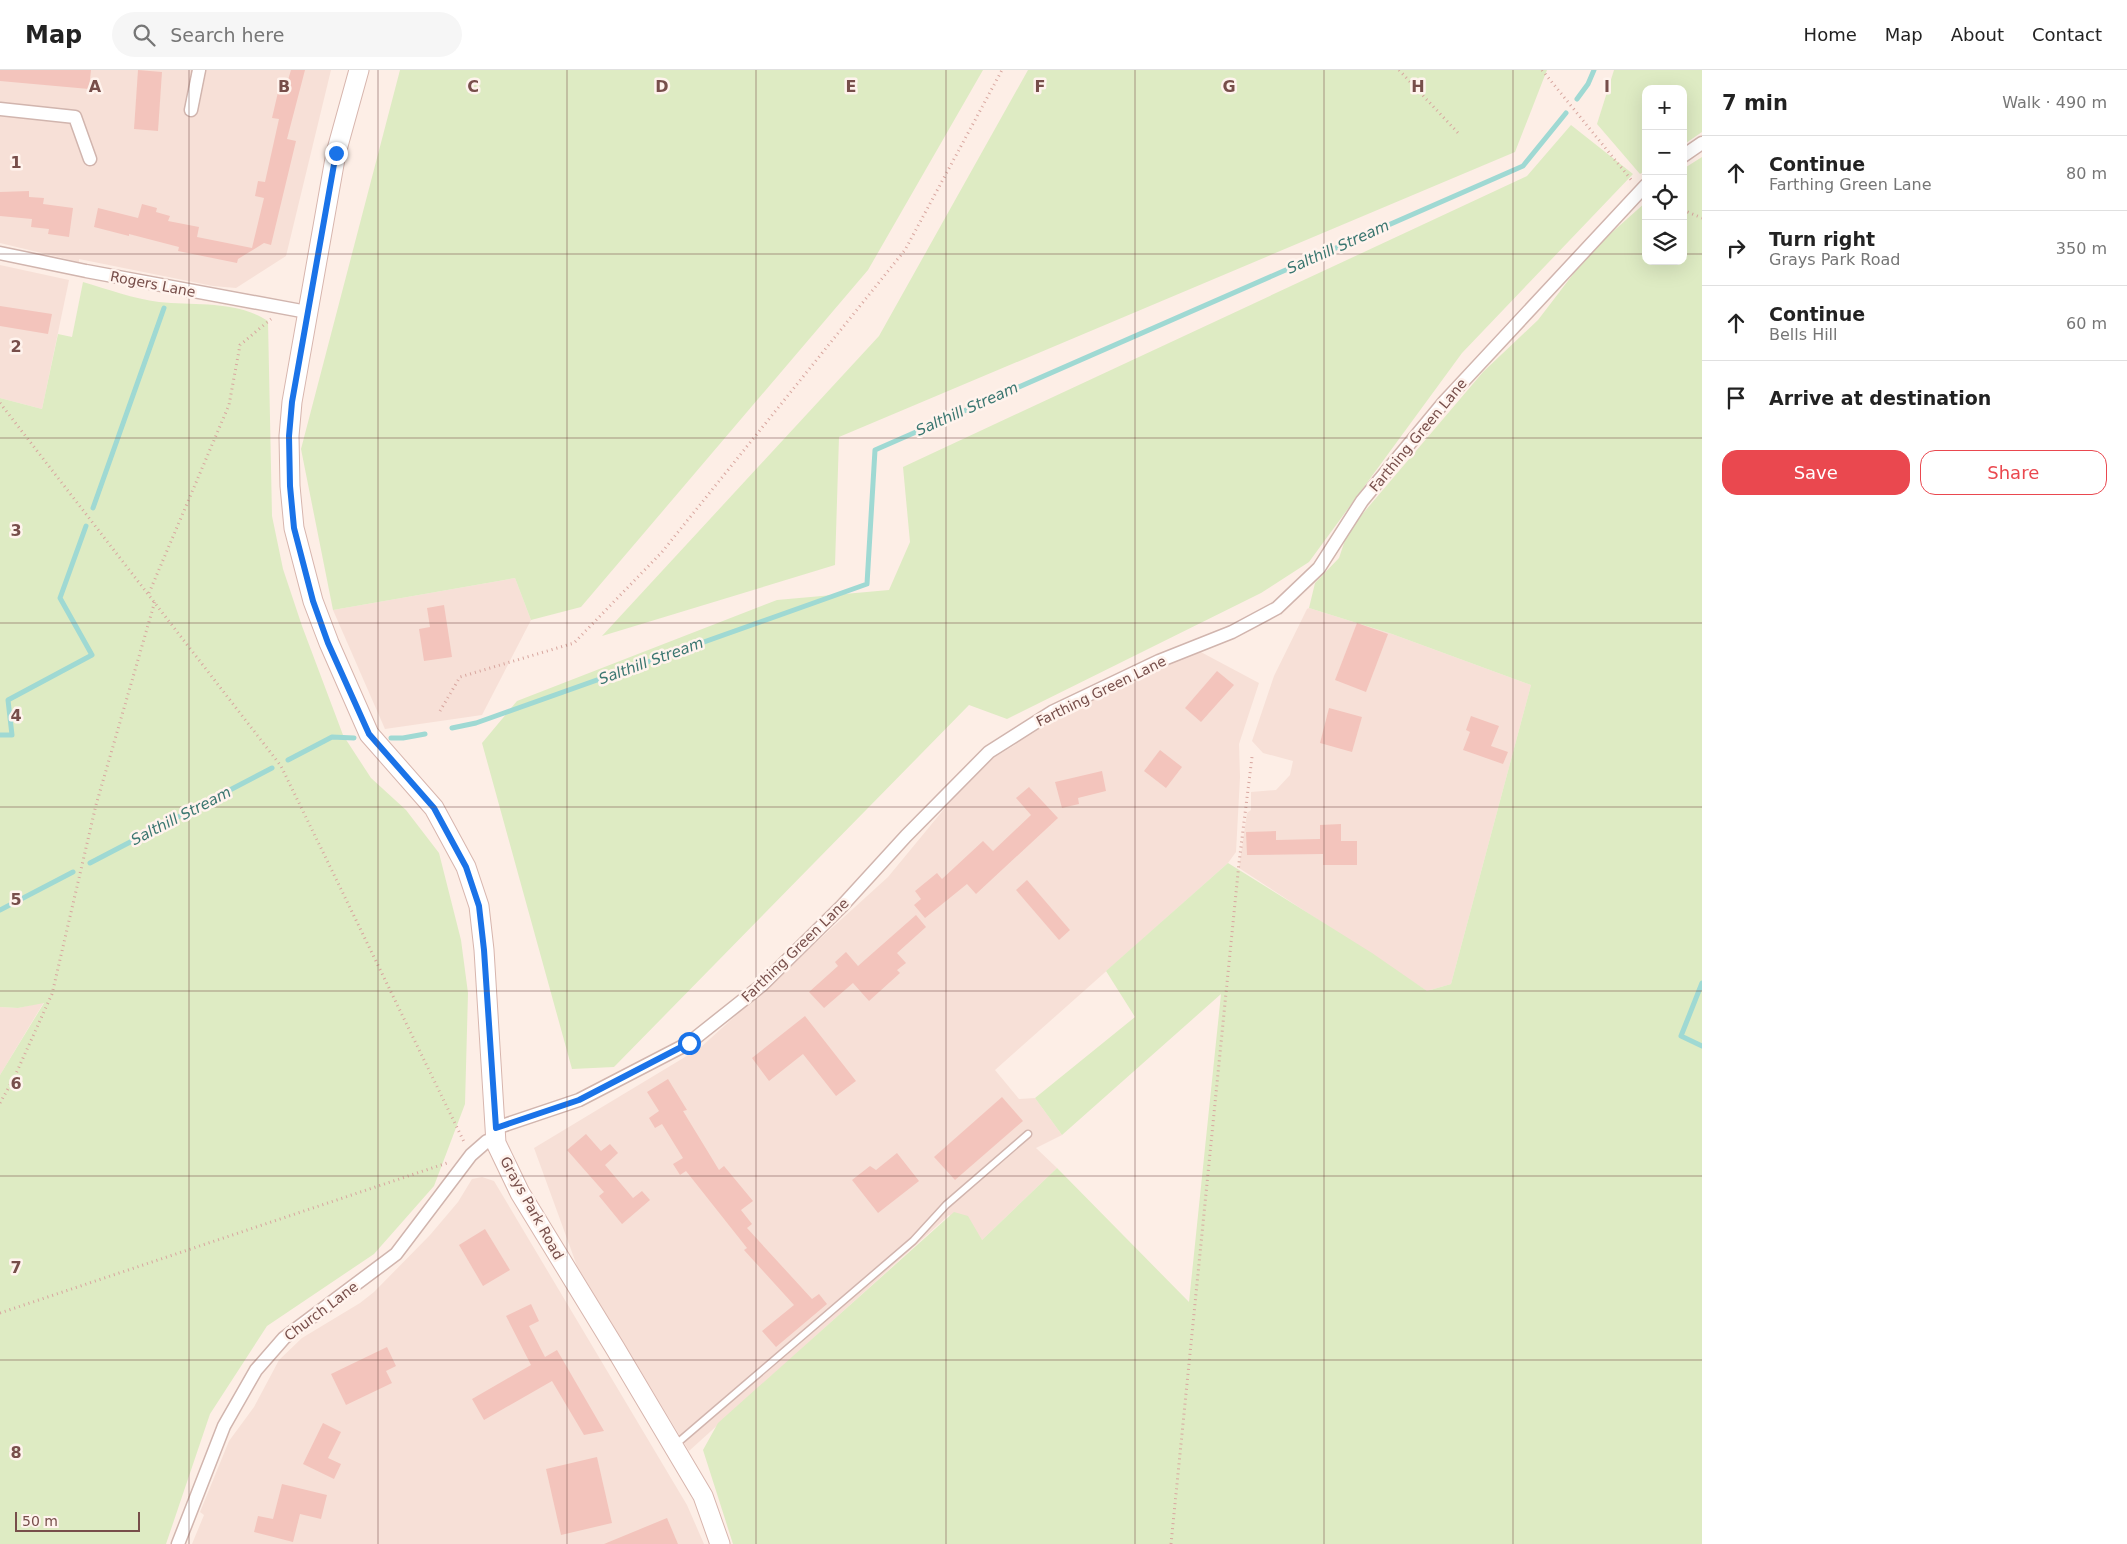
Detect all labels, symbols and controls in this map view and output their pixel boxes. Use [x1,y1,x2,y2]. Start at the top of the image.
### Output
search box [112,12,462,57]
text: Map [25,21,82,49]
icon: search [130,21,158,49]
text: Search here [170,24,284,46]
text: Home [1804,24,1857,45]
text: Map [1885,24,1923,45]
text: About [1951,24,2004,45]
text: Contact [2032,24,2102,45]
text: A [89,77,102,96]
text: B [278,77,290,96]
text: C [467,77,479,96]
text: D [655,77,669,96]
text: E [846,77,856,96]
text: F [1035,77,1045,96]
text: G [1222,77,1236,96]
text: H [1411,77,1425,96]
text: I [1604,77,1610,96]
map controls [1642,85,1687,265]
button: + [1642,85,1687,130]
text: 7 min [1722,91,1788,115]
text: Walk · 490 m [2002,93,2107,112]
button: − [1642,130,1687,175]
route end [325,142,348,165]
text: 1 [10,153,22,172]
text: Continue [1769,153,1865,175]
icon: ahead [1722,159,1750,187]
text: 80 m [2066,164,2107,183]
button: locate [1642,175,1687,220]
text: Farthing Green Lane [1769,175,1932,194]
water label: Salthill Stream [1284,216,1392,278]
button: layers [1642,220,1687,265]
text: Turn right [1769,228,1875,250]
icon: right [1722,234,1750,262]
text: 350 m [2056,239,2107,258]
text: Grays Park Road [1769,250,1900,269]
street label: Rogers Lane [109,268,197,300]
text: Continue [1769,303,1865,325]
icon: ahead [1722,309,1750,337]
text: 60 m [2066,314,2107,333]
text: Bells Hill [1769,325,1838,344]
text: 2 [10,337,22,356]
street label: Farthing Green Lane [1366,375,1470,495]
water label: Salthill Stream [913,378,1021,440]
icon: arrive [1722,384,1750,412]
text: Arrive at destination [1769,387,1991,409]
button: Save [1722,450,1910,495]
button: Share [1920,450,2107,495]
text: 3 [10,521,22,540]
water label: Salthill Stream [596,634,706,688]
street label: Farthing Green Lane [1034,653,1168,729]
text: 4 [10,706,22,725]
water label: Salthill Stream [128,783,234,849]
text: 5 [10,890,22,909]
street label: Farthing Green Lane [738,895,852,1005]
route start [678,1032,701,1055]
text: 6 [10,1074,22,1093]
street label: Grays Park Road [497,1154,567,1262]
text: 7 [10,1258,22,1277]
street label: Church Lane [281,1278,361,1344]
text: 8 [10,1443,22,1462]
scale bar [15,1509,140,1532]
text: 50 m [22,1513,58,1529]

